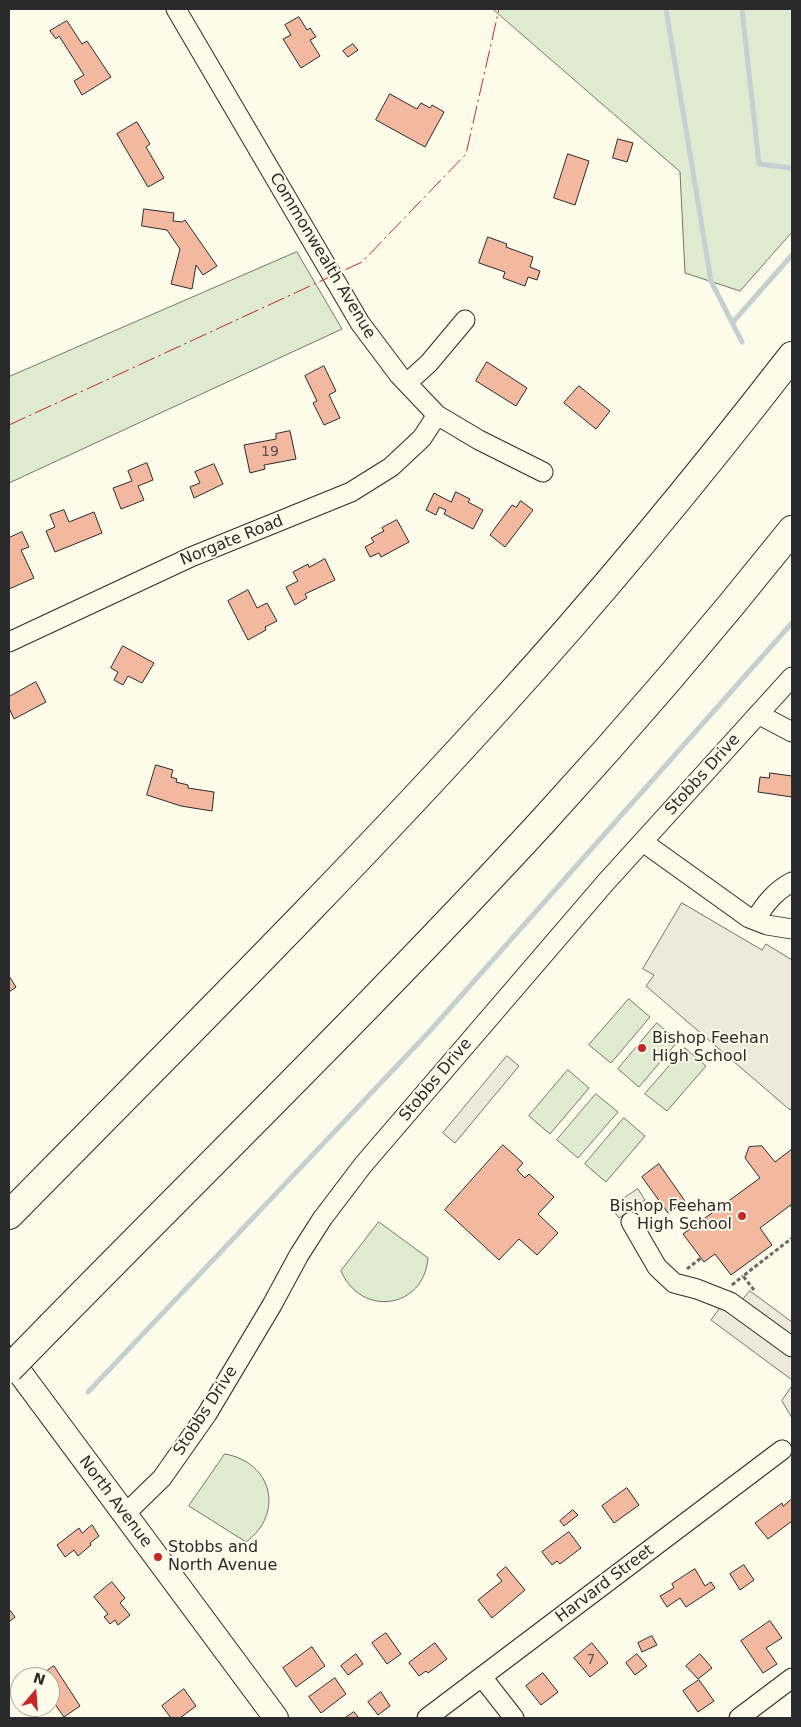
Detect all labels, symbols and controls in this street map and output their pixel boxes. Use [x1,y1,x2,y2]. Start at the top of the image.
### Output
street label: Commonwealth Avenue [265,170,379,342]
house number: 19 [261,444,279,460]
street label: Norgate Road [178,512,286,570]
street label: Stobbs Drive [662,730,744,820]
place label: Bishop Feehan High School [652,1029,769,1067]
street label: Stobbs Drive [396,1035,476,1125]
marker: Bishop Feehan High School [636,1042,648,1054]
place label: Bishop Feeham High School [610,1197,732,1235]
marker: Bishop Feeham High School [736,1210,748,1222]
street label: Stobbs Drive [170,1363,242,1459]
street label: North Avenue [74,1453,156,1551]
place label: Stobbs and North Avenue [168,1538,277,1576]
street label: Harvard Street [552,1541,658,1627]
marker: Stobbs and North Avenue [152,1551,164,1563]
house number: 7 [587,1652,595,1668]
north arrow [10,1667,60,1717]
text: N [31,1669,47,1688]

